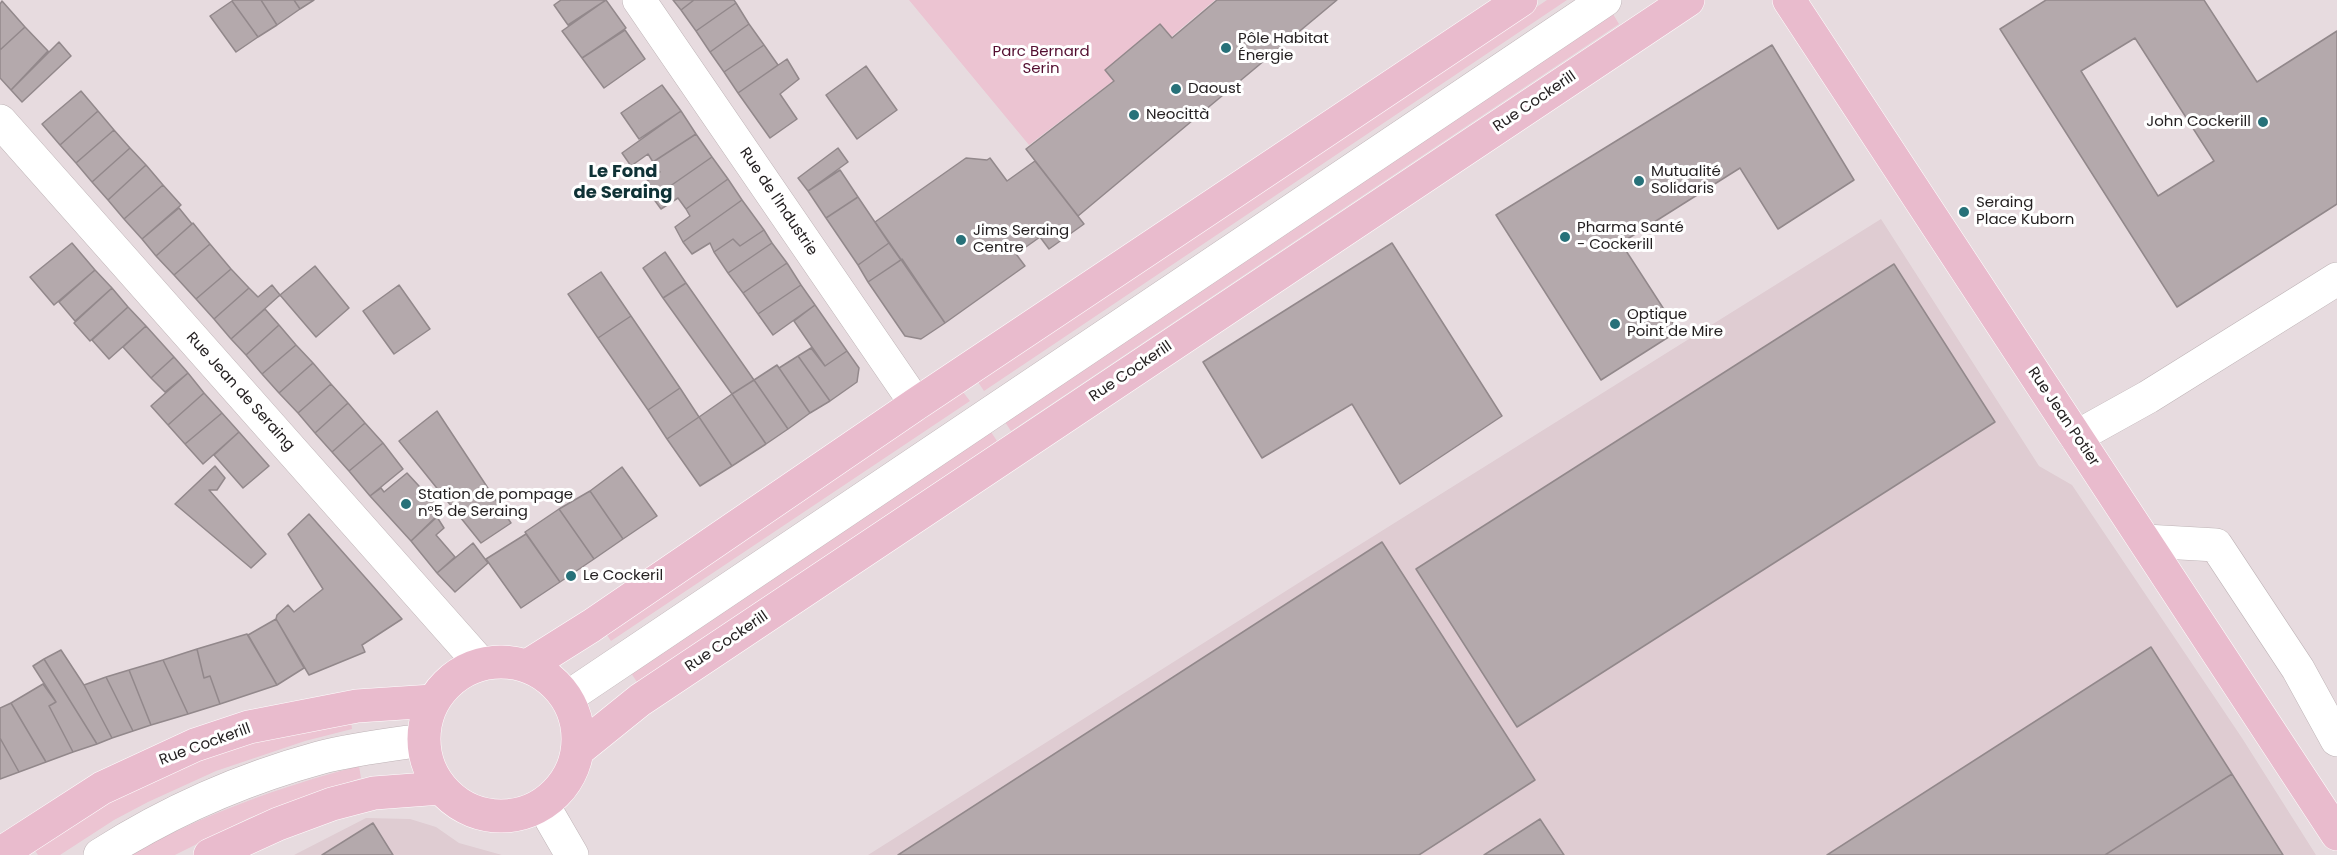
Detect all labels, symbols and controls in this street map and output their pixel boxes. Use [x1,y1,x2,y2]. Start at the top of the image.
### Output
place label: Pôle Habitat Énergie [1238,30,1329,65]
marker: Pôle Habitat Énergie [1219,41,1233,55]
park label: Parc Bernard Serin [992,43,1090,78]
street label: Rue Cockerill [1490,68,1580,136]
place label: Daoust [1188,80,1241,98]
marker: Daoust [1169,82,1183,96]
place label: Neocittà [1146,106,1209,124]
marker: Neocittà [1127,108,1141,122]
place label: John Cockerill [2146,113,2251,131]
marker: John Cockerill [2256,115,2270,129]
street label: Rue de l'Industrie [735,145,821,259]
district label: Le Fond de Seraing [574,161,672,204]
place label: Mutualité Solidaris [1651,163,1721,198]
marker: Mutualité Solidaris [1632,174,1646,188]
place label: Seraing Place Kuborn [1976,194,2074,229]
marker: Seraing Place Kuborn [1957,205,1971,219]
place label: Pharma Santé - Cockerill [1577,219,1684,254]
place label: Jims Seraing Centre [973,222,1069,257]
marker: Pharma Santé - Cockerill [1558,230,1572,244]
marker: Jims Seraing Centre [954,233,968,247]
place label: Optique Point de Mire [1627,306,1723,341]
marker: Optique Point de Mire [1608,317,1622,331]
street label: Rue Jean de Seraing [182,329,298,455]
street label: Rue Cockerill [1086,338,1176,406]
street label: Rue Jean Potier [2023,364,2103,470]
place label: Station de pompage n°5 de Seraing [418,486,573,521]
marker: Station de pompage n°5 de Seraing [399,497,413,511]
place label: Le Cockeril [583,567,663,585]
marker: Le Cockeril [564,569,578,583]
street label: Rue Cockerill [682,608,772,676]
street label: Rue Cockerill [157,720,253,770]

